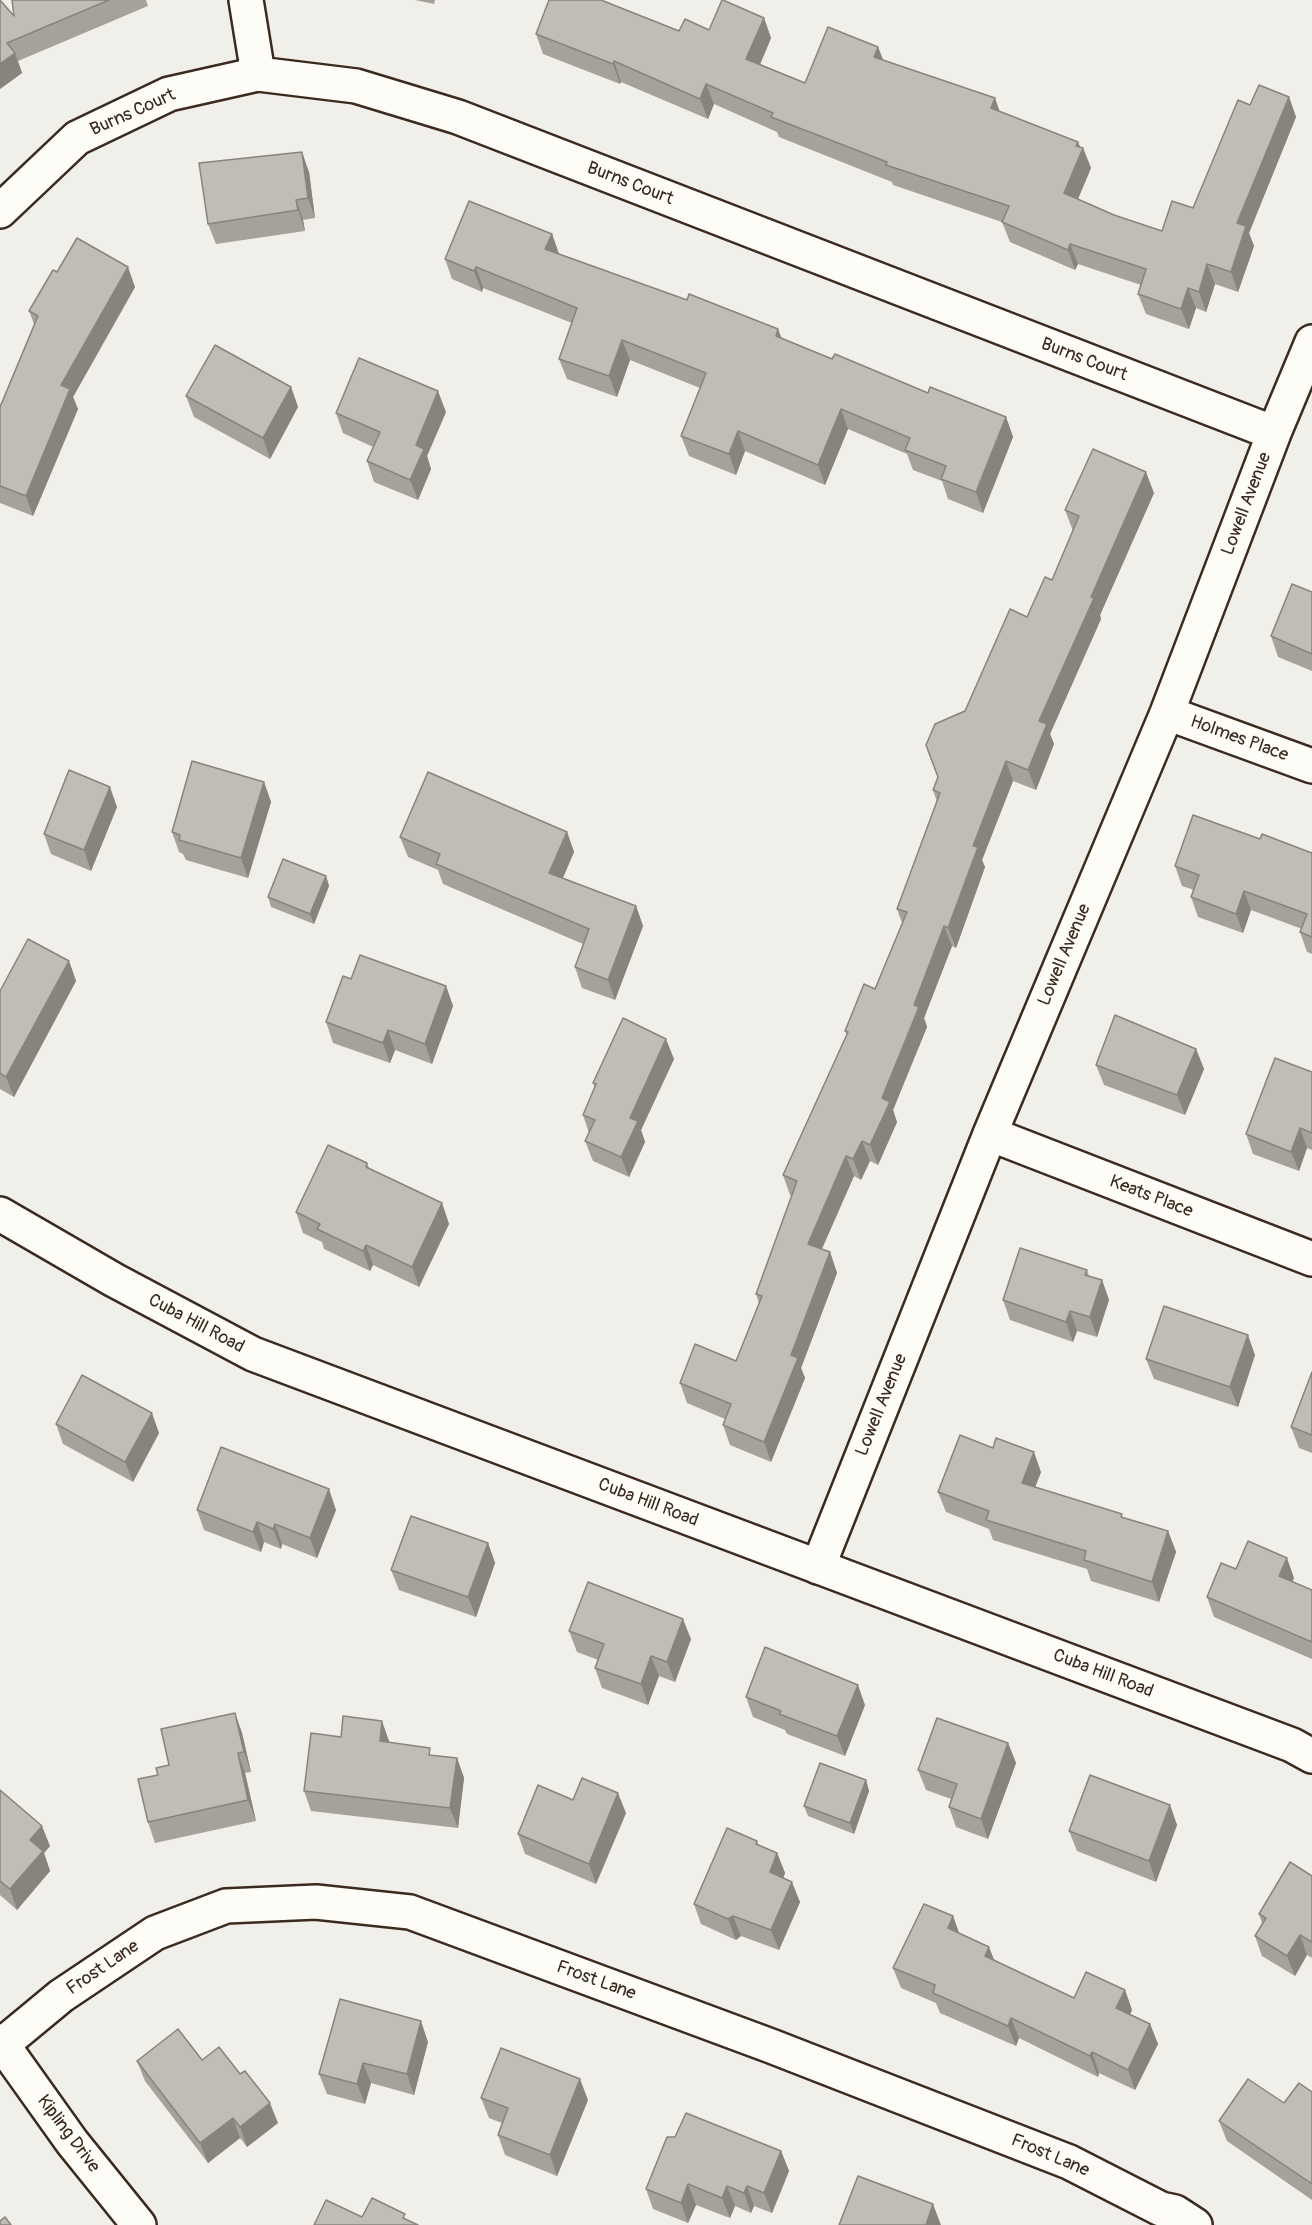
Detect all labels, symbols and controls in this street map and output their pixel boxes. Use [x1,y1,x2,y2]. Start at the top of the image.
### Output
street label: Burns Court [87,85,179,141]
street label: Burns Court [584,158,676,210]
street label: Burns Court [1038,334,1130,386]
street label: Lowell Avenue [1217,449,1277,559]
street label: Holmes Place [1187,711,1291,767]
street label: Lowell Avenue [1034,901,1096,1009]
street label: Keats Place [1106,1171,1196,1223]
street label: Cuba Hill Road [144,1290,248,1358]
street label: Lowell Avenue [852,1351,912,1459]
street label: Cuba Hill Road [595,1474,701,1532]
street label: Cuba Hill Road [1050,1645,1156,1703]
street label: Frost Lane [63,1936,143,2000]
street label: Frost Lane [553,1957,639,2005]
street label: Kipling Drive [32,2091,104,2177]
street label: Frost Lane [1008,2130,1092,2182]

